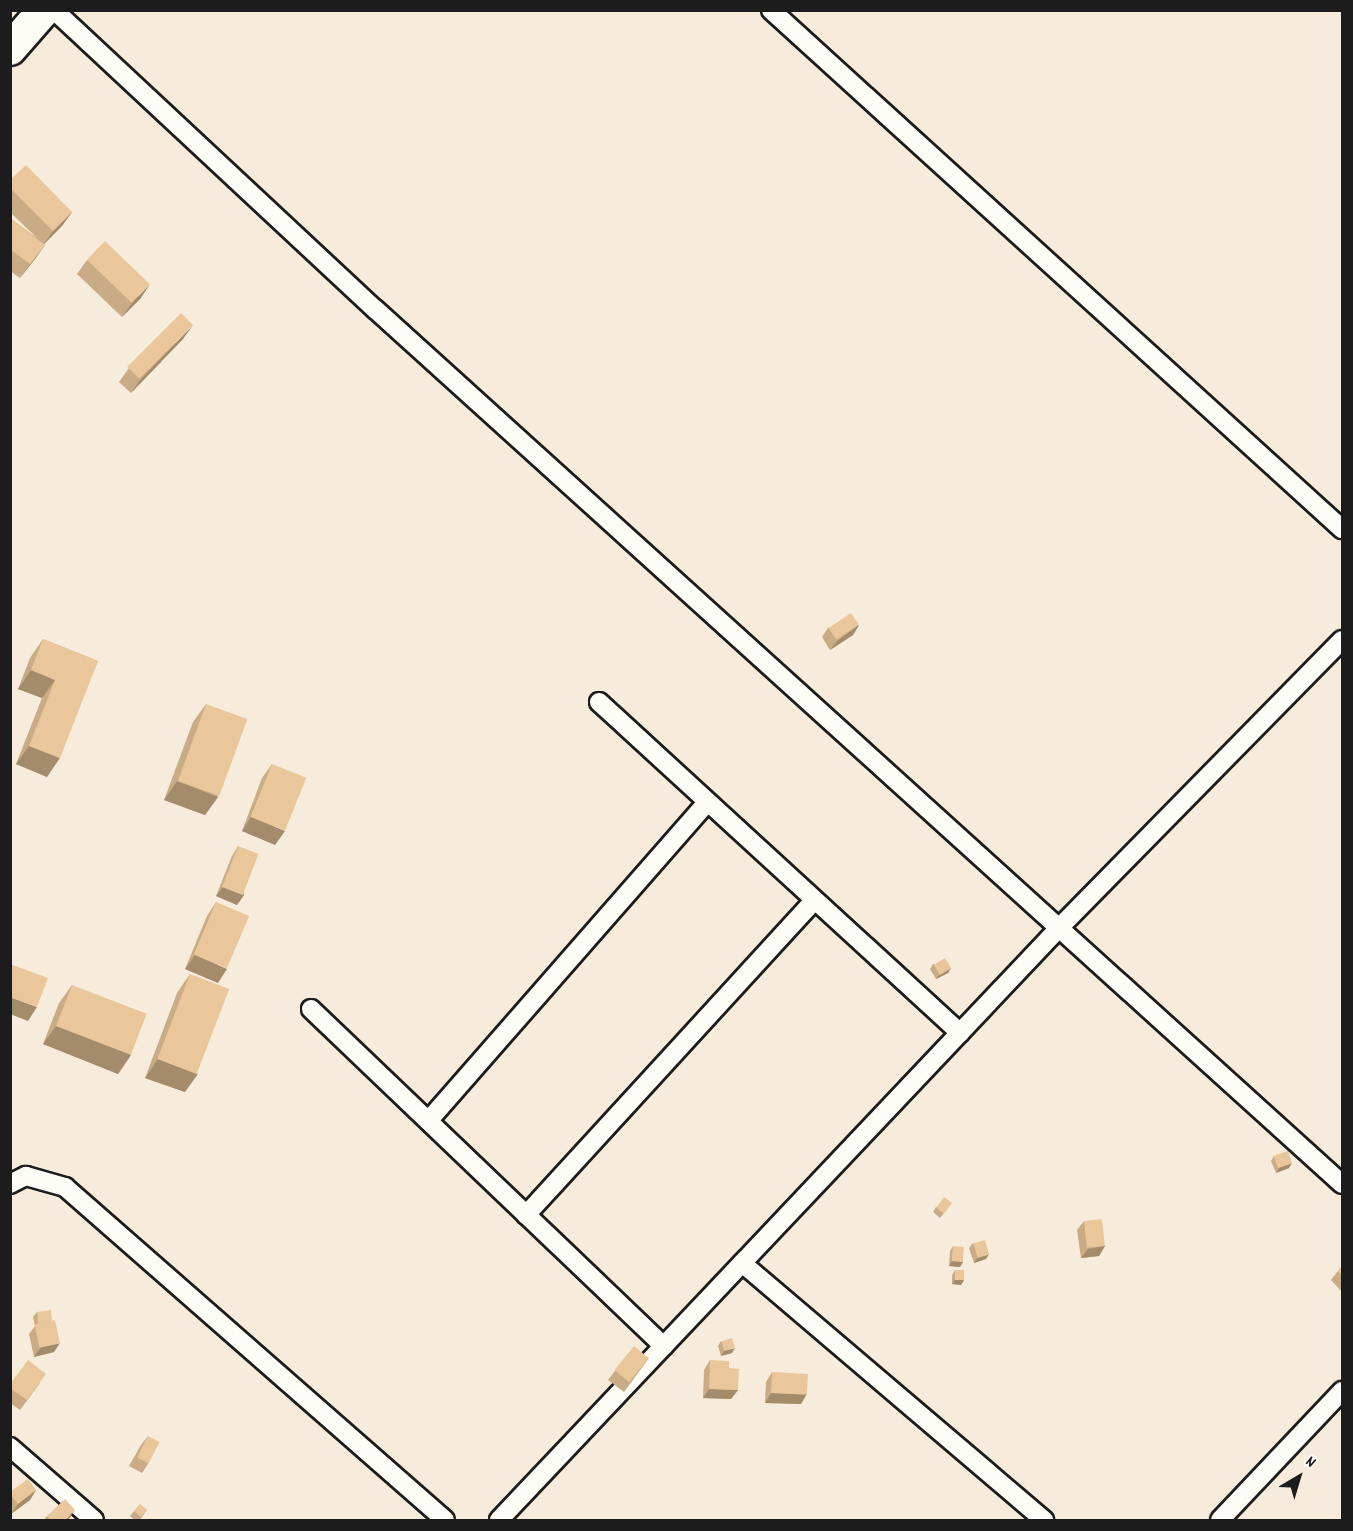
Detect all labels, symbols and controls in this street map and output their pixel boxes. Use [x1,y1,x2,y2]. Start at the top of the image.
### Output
north arrow [1269,1447,1329,1507]
text: N [1300,1451,1321,1474]

